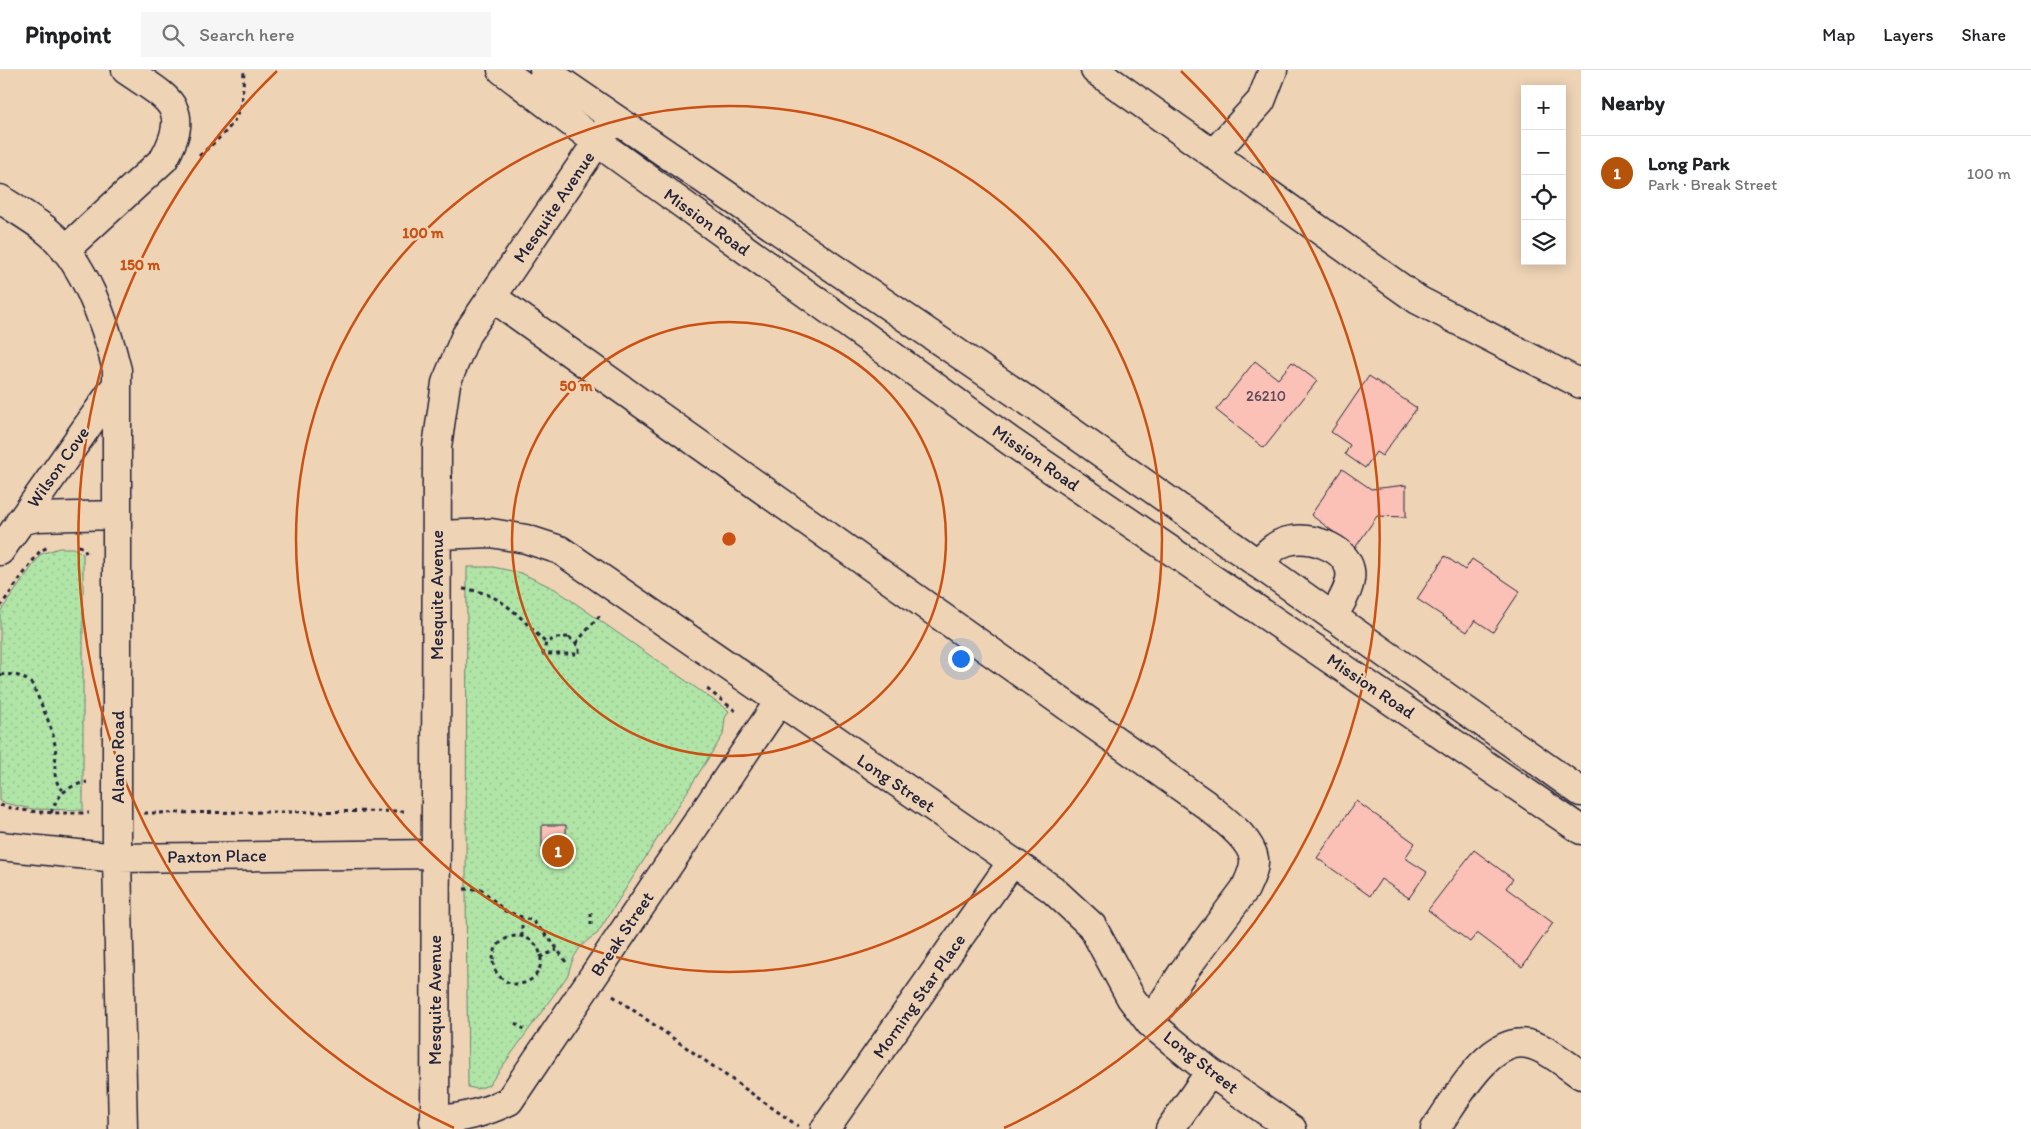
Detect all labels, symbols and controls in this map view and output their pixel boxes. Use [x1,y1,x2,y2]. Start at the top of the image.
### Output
search box [141,12,491,57]
text: Pinpoint [25,20,111,49]
icon: search [159,21,187,49]
text: Search here [199,23,294,46]
text: Map [1822,24,1855,46]
text: Layers [1883,24,1933,46]
text: Share [1961,24,2006,46]
map controls [1521,85,1566,265]
button: + [1521,85,1566,130]
text: Nearby [1601,90,1665,115]
button: − [1521,130,1566,175]
street label: Mesquite Avenue [509,147,599,267]
text: Long Park [1648,152,1730,175]
text: 1 [1613,164,1621,183]
text: 100 m [1967,164,2011,183]
button: locate [1521,175,1566,220]
text: Park · Break Street [1648,175,1777,194]
street label: Mission Road [659,183,755,261]
button: layers [1521,220,1566,265]
text: 100 m [402,224,444,242]
text: 150 m [120,256,160,274]
text: 50 m [559,377,593,395]
house number: 26210 [1246,387,1286,405]
street label: Mission Road [988,420,1084,496]
street label: Wilson Cove [22,422,94,512]
street label: Mesquite Avenue [426,530,448,660]
centre of rings [720,530,738,548]
your location [948,646,974,672]
street label: Mission Road [1323,648,1419,724]
street label: Alamo Road [107,710,129,803]
street label: Long Street [853,749,939,817]
pin: 1 [542,832,574,870]
street label: Paxton Place [167,844,267,868]
street label: Break Street [586,887,659,981]
street label: Morning Star Place [868,929,970,1063]
street label: Mesquite Avenue [424,935,446,1065]
street label: Long Street [1159,1026,1243,1098]

